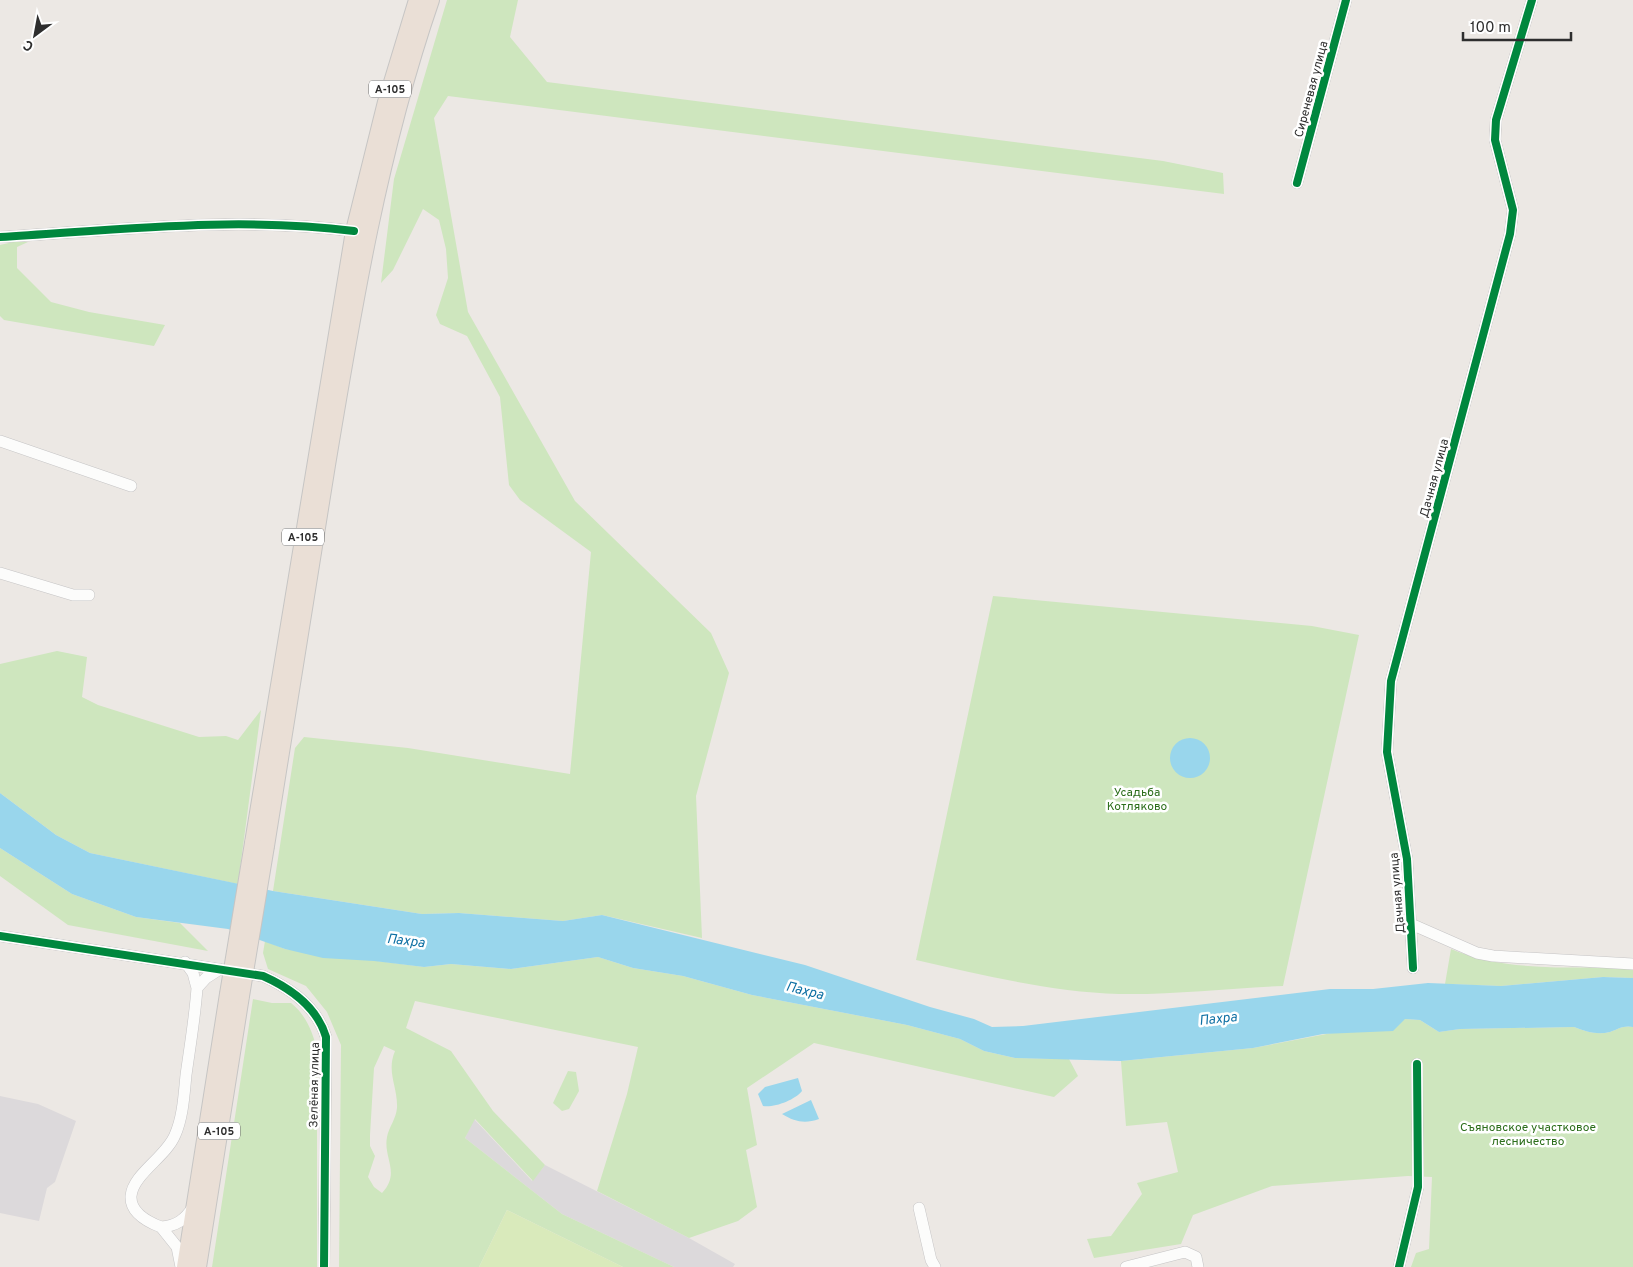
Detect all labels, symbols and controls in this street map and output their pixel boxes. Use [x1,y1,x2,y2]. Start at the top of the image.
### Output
north arrow [10,10,60,60]
scale bar [1463,10,1570,42]
text: 100 m [1470,19,1511,38]
text: С [21,35,37,54]
street label: Сиреневая улица [1291,39,1333,139]
road number: А-105 [369,80,411,98]
street label: Дачная улица [1417,437,1453,520]
road number: А-105 [282,528,324,546]
park label: Усадьба Котляково [1107,785,1168,815]
street label: Дачная улица [1386,852,1410,934]
water label: Пахра [386,931,426,952]
water label: Пахра [784,979,826,1004]
water label: Пахра [1198,1009,1239,1030]
street label: Зелёная улица [306,1042,324,1128]
park label: Съяновское участковое лесничество [1460,1120,1596,1150]
road number: А-105 [198,1122,240,1140]

